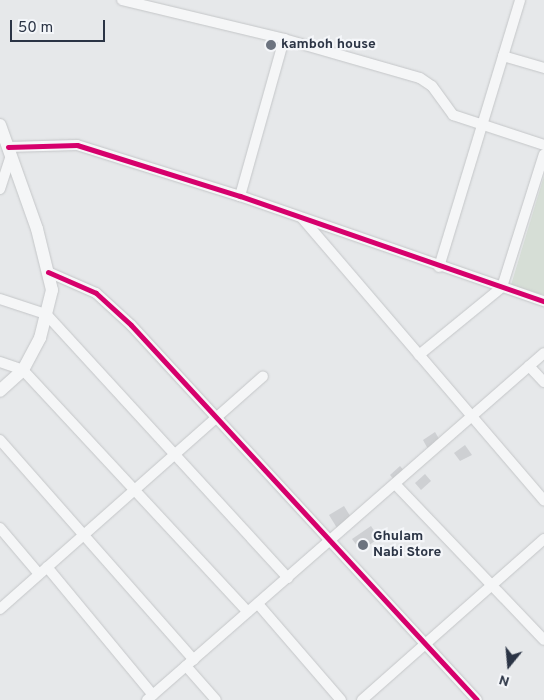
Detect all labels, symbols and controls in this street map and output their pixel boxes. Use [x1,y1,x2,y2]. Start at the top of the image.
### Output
scale bar [12,10,108,42]
text: 50 m [18,19,53,38]
place label: kamboh house [281,37,376,53]
marker: kamboh house [265,39,277,51]
place label: Ghulam Nabi Store [373,529,441,562]
marker: Ghulam Nabi Store [357,539,369,551]
north arrow [484,640,534,690]
text: N [497,670,512,689]

